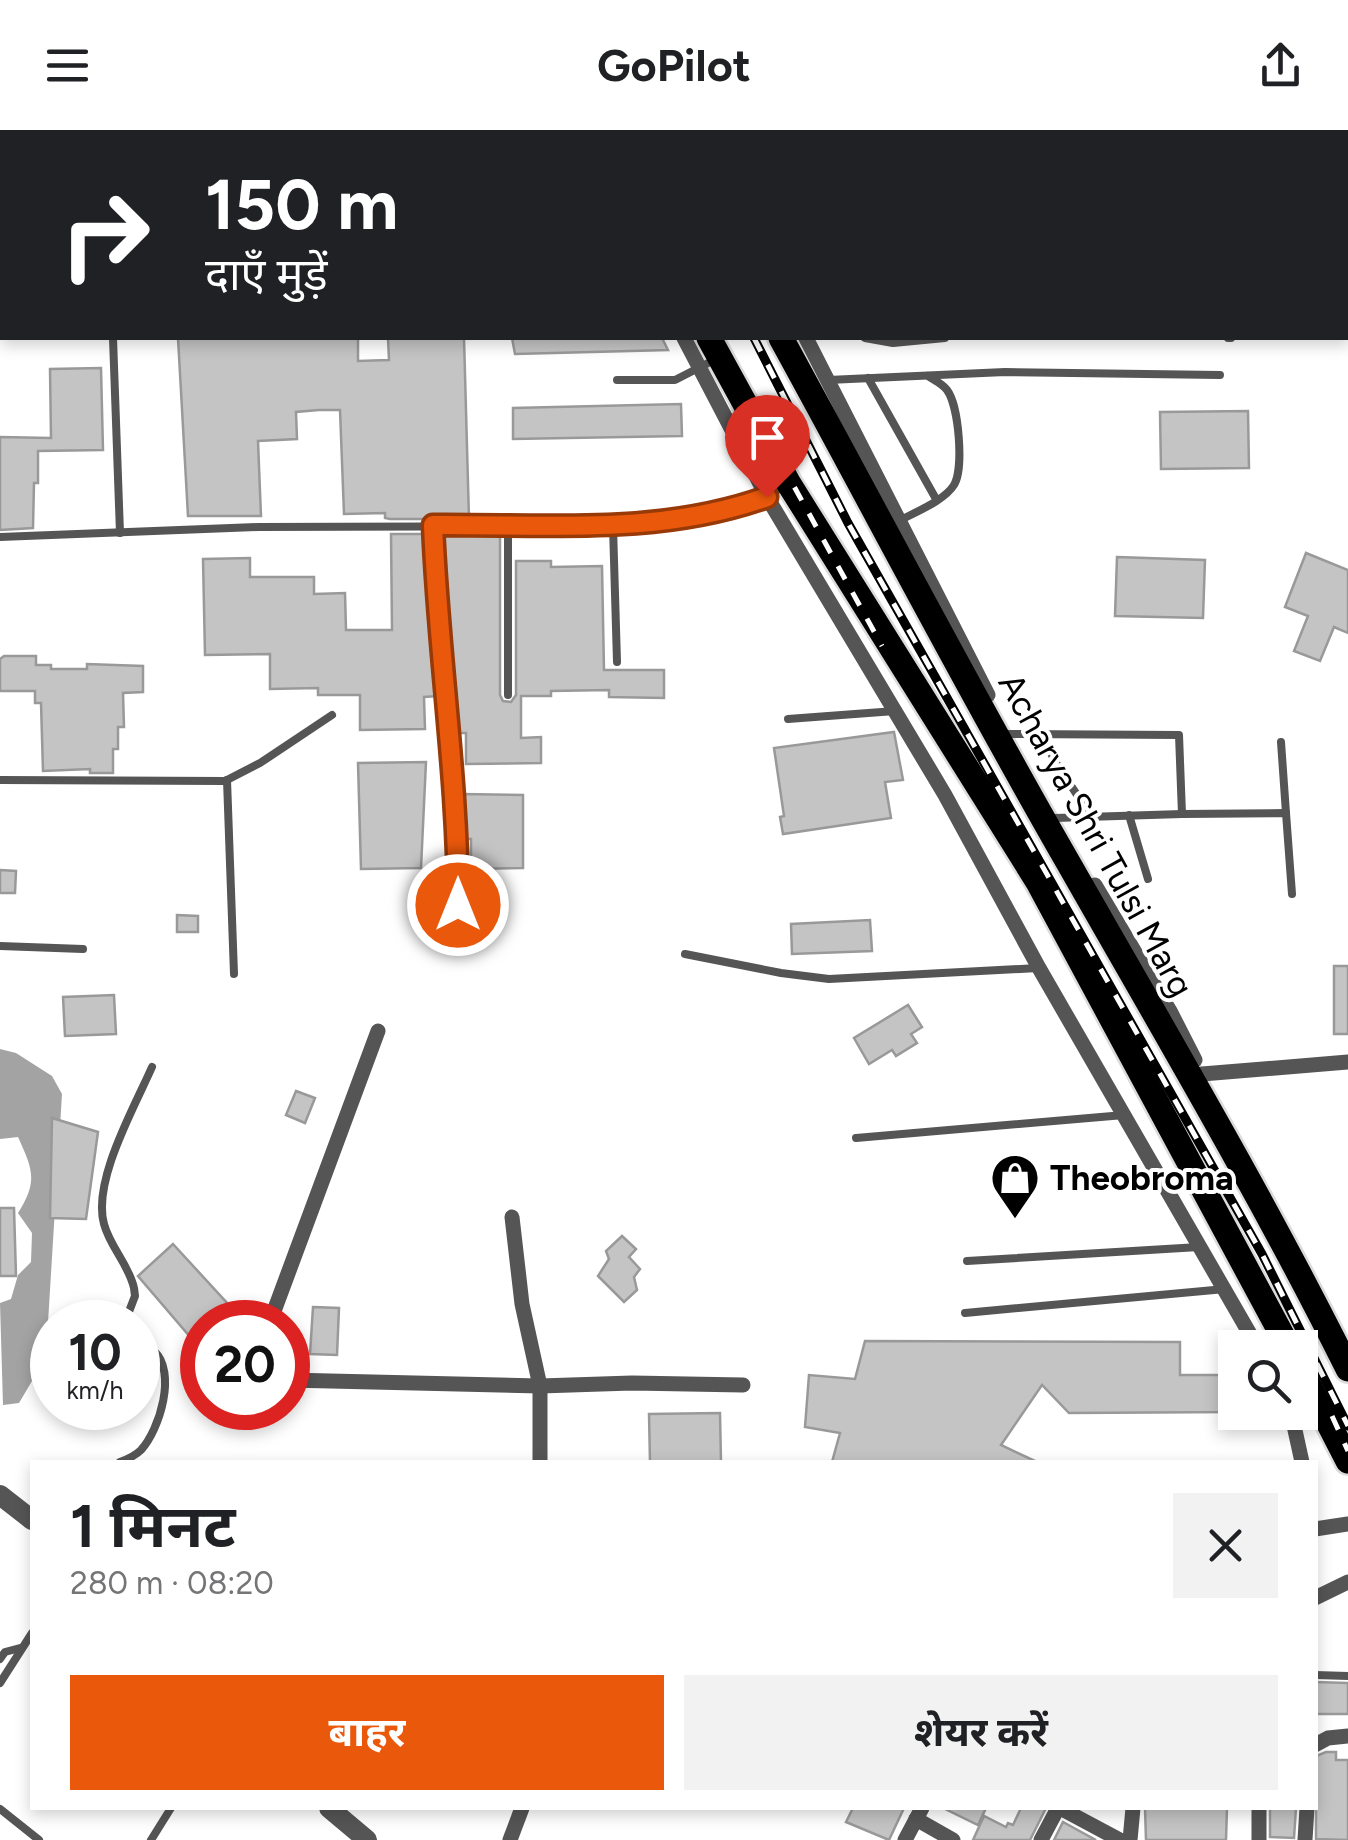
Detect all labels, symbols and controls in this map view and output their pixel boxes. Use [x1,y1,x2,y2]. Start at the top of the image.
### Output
icon: menu [40,38,95,93]
text: GoPilot [597,38,751,92]
icon: share [1253,38,1308,93]
text: 150 m [205,162,398,247]
icon: right [40,170,170,300]
text: दाएँ मुड़ें [205,247,328,301]
pin [725,395,810,498]
icon: arrive [740,410,795,465]
street label: Acharya Shri Tulsi Marg [990,666,1202,1004]
position arrow [406,853,510,957]
shop icon: Theobroma [989,1152,1041,1220]
place label: Theobroma [1050,1157,1234,1199]
speed limit sign: 20 [180,1300,310,1430]
text: 10 [68,1322,122,1383]
map controls [1218,1330,1318,1430]
button: search [1218,1330,1318,1430]
text: km/h [66,1375,124,1405]
text: 1 मिनट [70,1490,236,1562]
button: close [1173,1493,1278,1598]
text: 280 m · 08:20 [70,1564,274,1602]
button: बाहर [70,1675,664,1790]
button: शेयर करें [684,1675,1278,1790]

